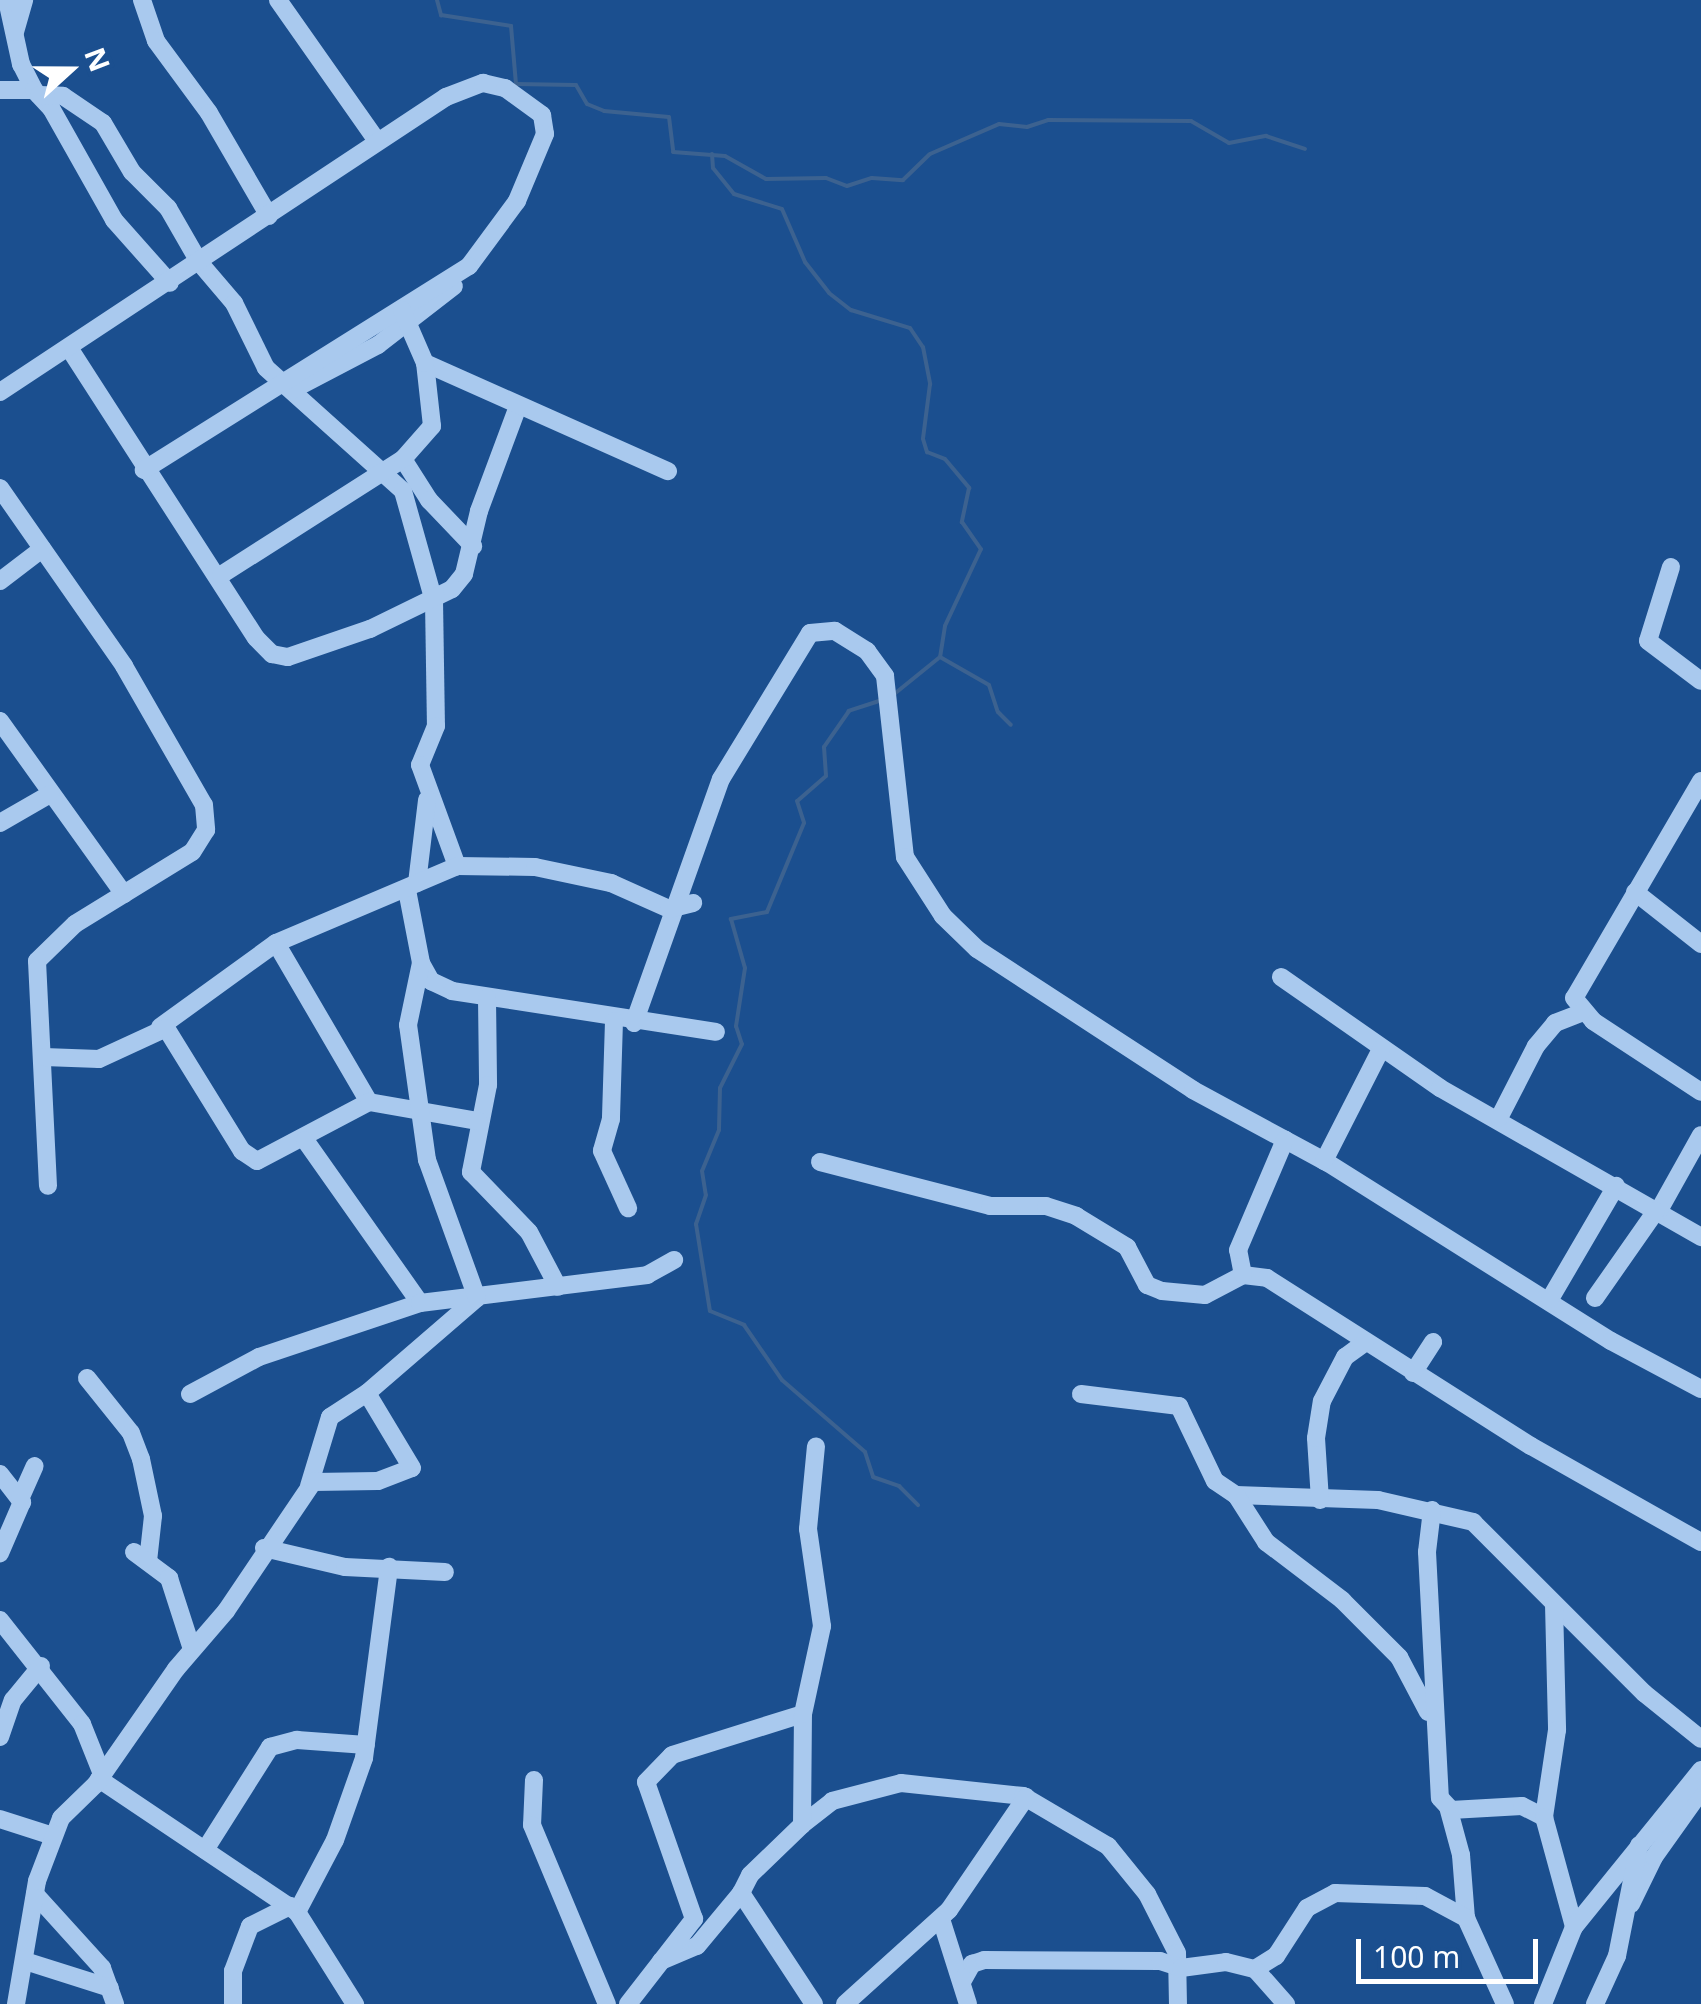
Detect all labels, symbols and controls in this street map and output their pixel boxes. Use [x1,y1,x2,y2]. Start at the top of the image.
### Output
north arrow [20,20,120,120]
text: N [76,42,120,77]
scale bar [1361,1919,1544,1981]
text: 100 m [1373,1936,1460,1977]

